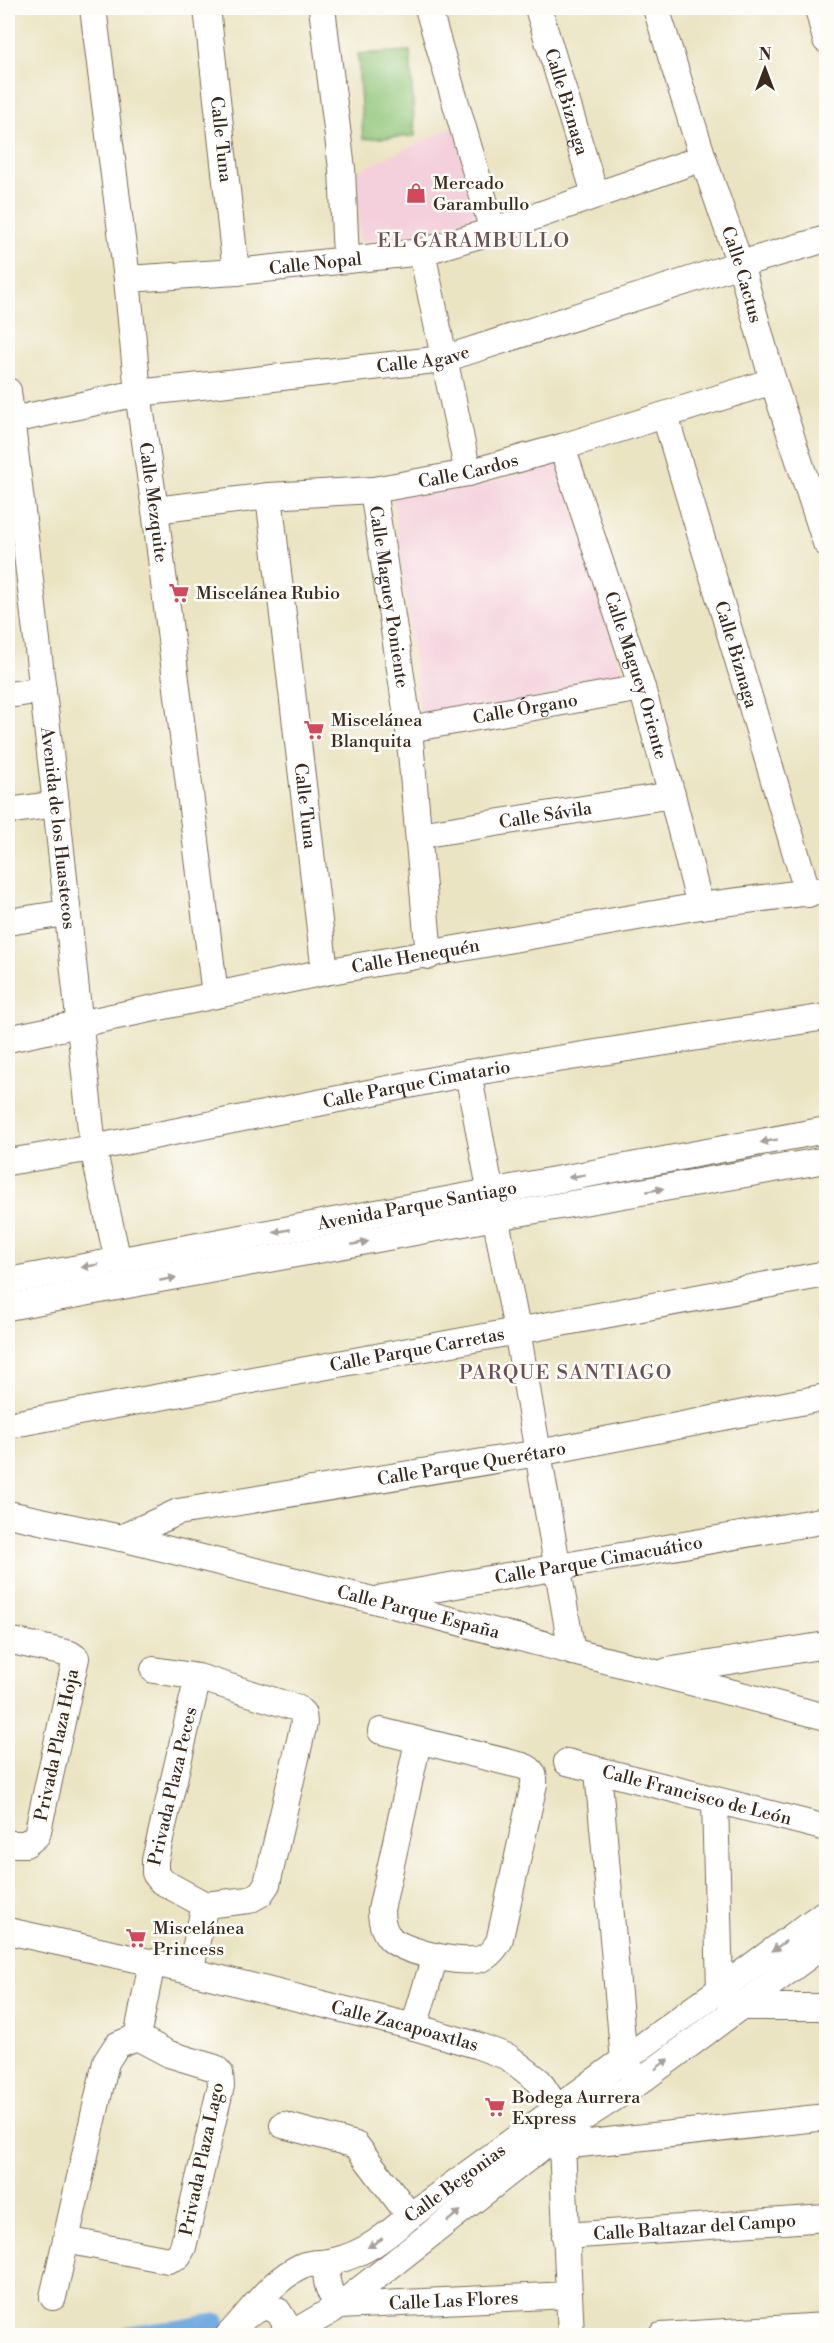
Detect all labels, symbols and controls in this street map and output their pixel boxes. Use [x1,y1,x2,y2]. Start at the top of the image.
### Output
north arrow [735,39,795,99]
text: N [759,45,772,65]
street label: Calle Biznaga [540,46,594,159]
street label: Calle Tuna [205,95,238,184]
place label: Mercado Garambullo [433,172,529,216]
shop icon: Mercado Garambullo [404,181,428,205]
street label: Calle Cactus [716,223,768,326]
district label: EL GARAMBULLO [377,229,571,254]
street label: Calle Nopal [268,247,364,280]
street label: Calle Agave [375,340,472,378]
street label: Calle Mezquite [134,441,173,564]
street label: Calle Cardos [416,448,521,493]
street label: Calle Maguey Poniente [364,504,414,690]
supermarket icon: Miscelánea Rubio [167,581,191,605]
place label: Miscelánea Rubio [196,582,340,605]
street label: Calle Maguey Oriente [599,588,673,762]
street label: Calle Biznaga [710,598,763,712]
street label: Calle Órgano [471,688,579,729]
place label: Miscelánea Blanquita [330,709,423,753]
supermarket icon: Miscelánea Blanquita [302,718,326,742]
street label: Avenida de los Huastecos [36,725,81,931]
street label: Calle Tuna [289,762,322,851]
street label: Calle Sávila [497,796,594,834]
street label: Calle Henequén [350,933,482,979]
street label: Calle Parque Cimatario [321,1055,512,1113]
one-way arrow [759,1137,778,1146]
one-way arrow [567,1172,586,1181]
street label: Avenida Parque Santiago [314,1176,519,1235]
one-way arrow [646,1185,665,1194]
one-way arrow [273,1227,292,1236]
one-way arrow [351,1238,370,1247]
one-way arrow [81,1262,100,1271]
one-way arrow [159,1274,178,1283]
street label: Calle Parque Carretas [328,1322,506,1377]
district label: PARQUE SANTIAGO [459,1361,673,1386]
street label: Calle Parque Querétaro [375,1436,568,1491]
street label: Calle Parque Cimacuático [493,1530,704,1589]
street label: Calle Parque España [335,1580,503,1644]
street label: Privada Plaza Hoja [30,1666,85,1823]
street label: Privada Plaza Peces [143,1705,202,1868]
street label: Calle Francisco de León [600,1760,794,1830]
place label: Miscelánea Princess [153,1917,245,1961]
supermarket icon: Miscelánea Princess [124,1926,148,1950]
one-way arrow [772,1940,788,1952]
street label: Calle Zacapoaxtlas [329,1995,481,2057]
one-way arrow [655,2059,670,2071]
street label: Privada Plaza Lago [175,2080,229,2238]
place label: Bodega Aurrera Express [511,2086,641,2130]
supermarket icon: Bodega Aurrera Express [483,2095,507,2119]
street label: Calle Begonias [400,2138,510,2228]
one-way arrow [446,2209,462,2222]
street label: Calle Baltazar del Campo [593,2209,797,2246]
one-way arrow [367,2238,383,2249]
street label: Calle Las Flores [388,2286,519,2315]

